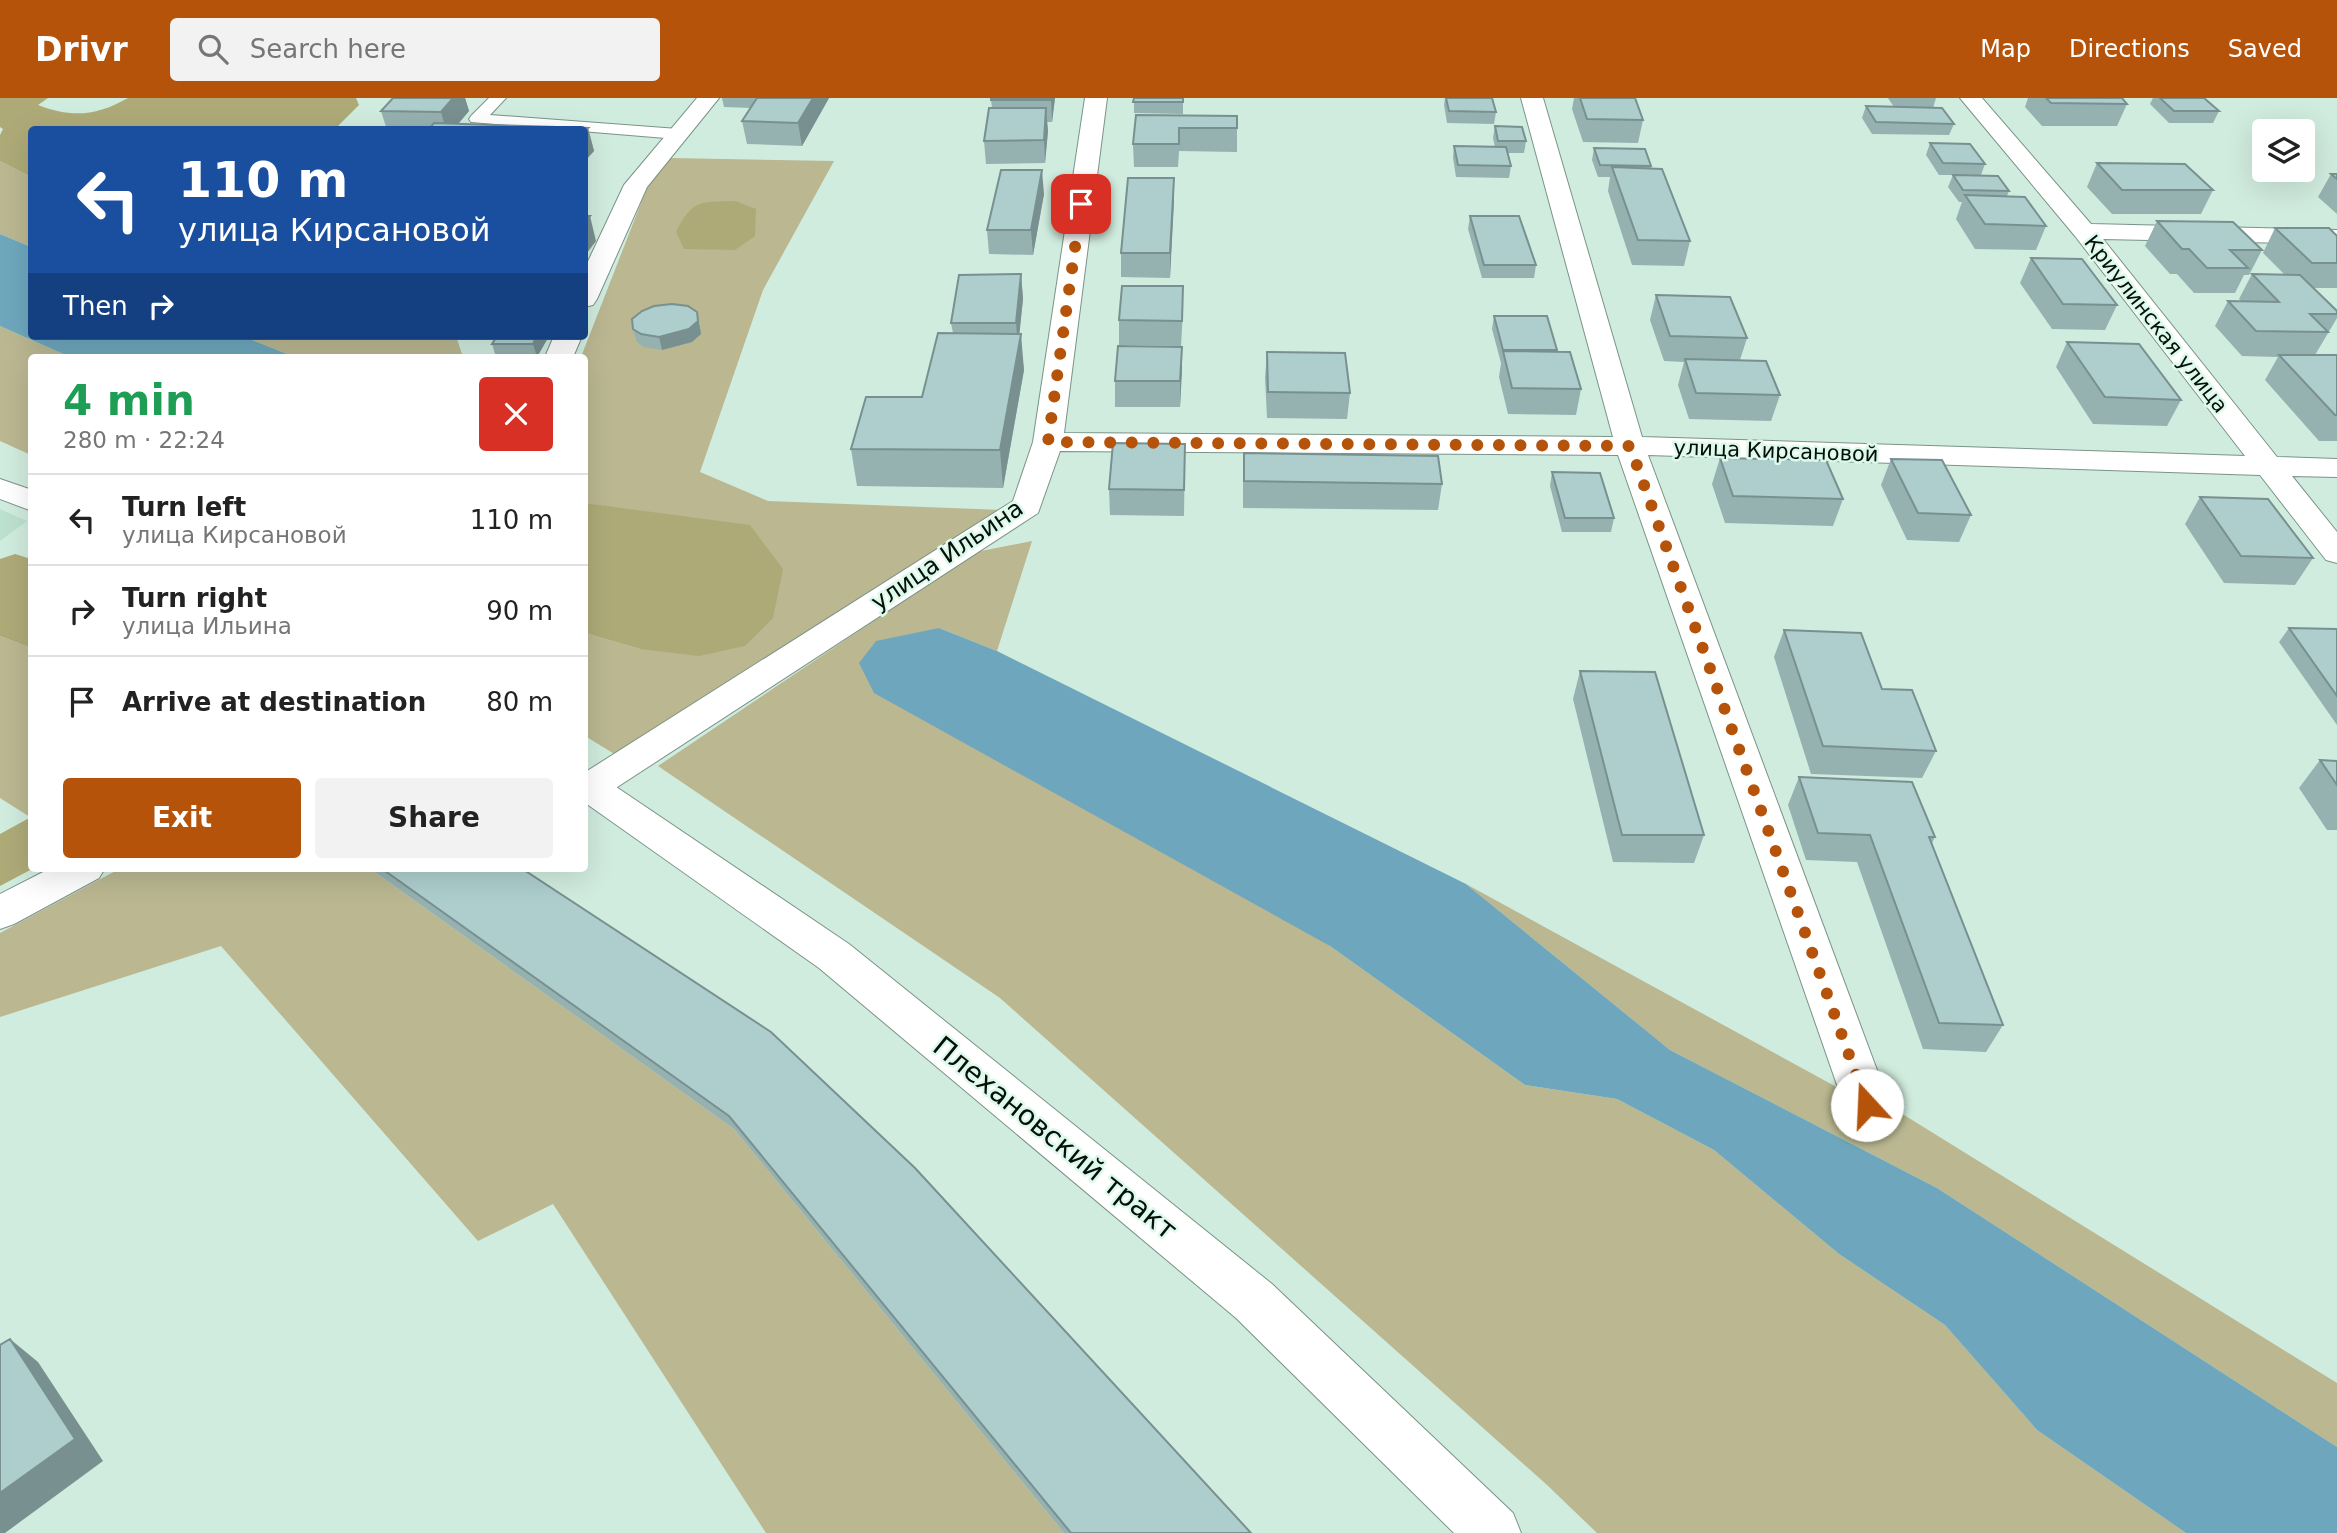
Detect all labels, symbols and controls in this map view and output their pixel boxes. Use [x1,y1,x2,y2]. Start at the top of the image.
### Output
search box [170,18,660,81]
text: Drivr [35,30,128,69]
icon: search [194,30,232,68]
text: Search here [250,34,406,64]
text: Map [1980,35,2031,63]
text: Directions [2069,35,2190,63]
text: Saved [2228,35,2302,63]
map controls [2252,119,2315,182]
button: layers [2252,119,2315,182]
text: 110 m [178,152,348,209]
icon: left [63,154,154,245]
pin [1051,174,1111,234]
icon: arrive [1062,185,1100,223]
text: улица Кирсановой [178,211,491,249]
street label: Криулинская улица [2079,231,2233,417]
icon: right [142,287,180,325]
text: Then [63,291,128,321]
text: 4 min [63,376,195,425]
button: close [479,377,553,451]
text: 280 m · 22:24 [63,427,225,453]
street label: улица Кирсановой [1673,435,1879,467]
text: Turn left [122,492,246,522]
street label: улица Ильина [866,494,1028,616]
icon: left [63,501,101,539]
text: 110 m [470,505,553,535]
text: улица Кирсановой [122,522,347,548]
text: Turn right [122,583,267,613]
icon: right [63,592,101,630]
text: 90 m [486,596,553,626]
text: улица Ильина [122,613,292,639]
icon: arrive [63,683,101,721]
text: Arrive at destination [122,687,426,717]
text: 80 m [486,687,553,717]
button: Exit [63,778,301,858]
button: Share [315,778,553,858]
street label: Плехановский тракт [927,1030,1183,1246]
position arrow [1830,1068,1904,1142]

